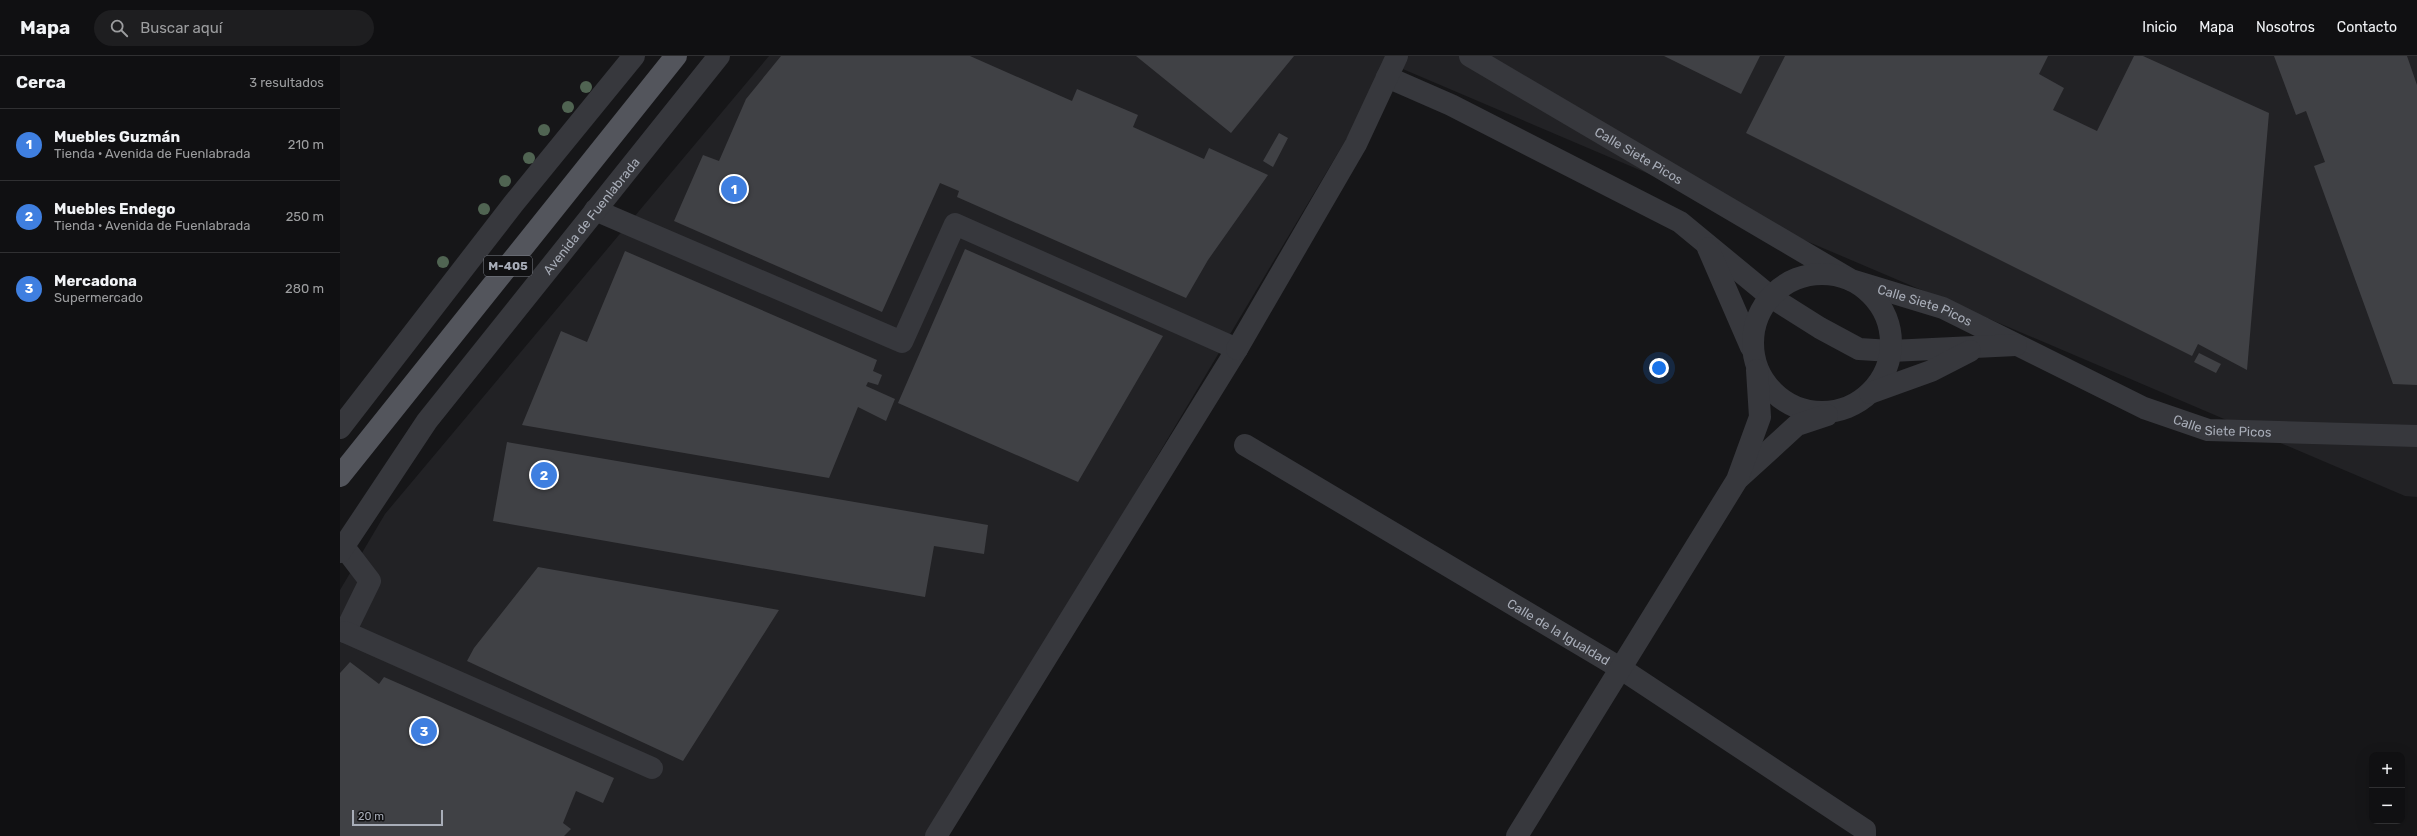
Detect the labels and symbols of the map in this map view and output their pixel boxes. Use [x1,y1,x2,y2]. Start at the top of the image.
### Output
street label: Calle Siete Picos [1592,124,1686,187]
street label: Avenida de Fuenlabrada [540,154,642,277]
pin: 1 [721,174,747,204]
road number: M-405 [484,256,532,276]
street label: Calle Siete Picos [1876,281,1975,329]
your location [1649,358,1669,378]
street label: Calle Siete Picos [2171,411,2272,439]
pin: 2 [531,460,557,490]
street label: Calle de la Igualdad [1505,595,1613,668]
pin: 3 [411,716,437,746]
scale bar [352,808,443,827]

